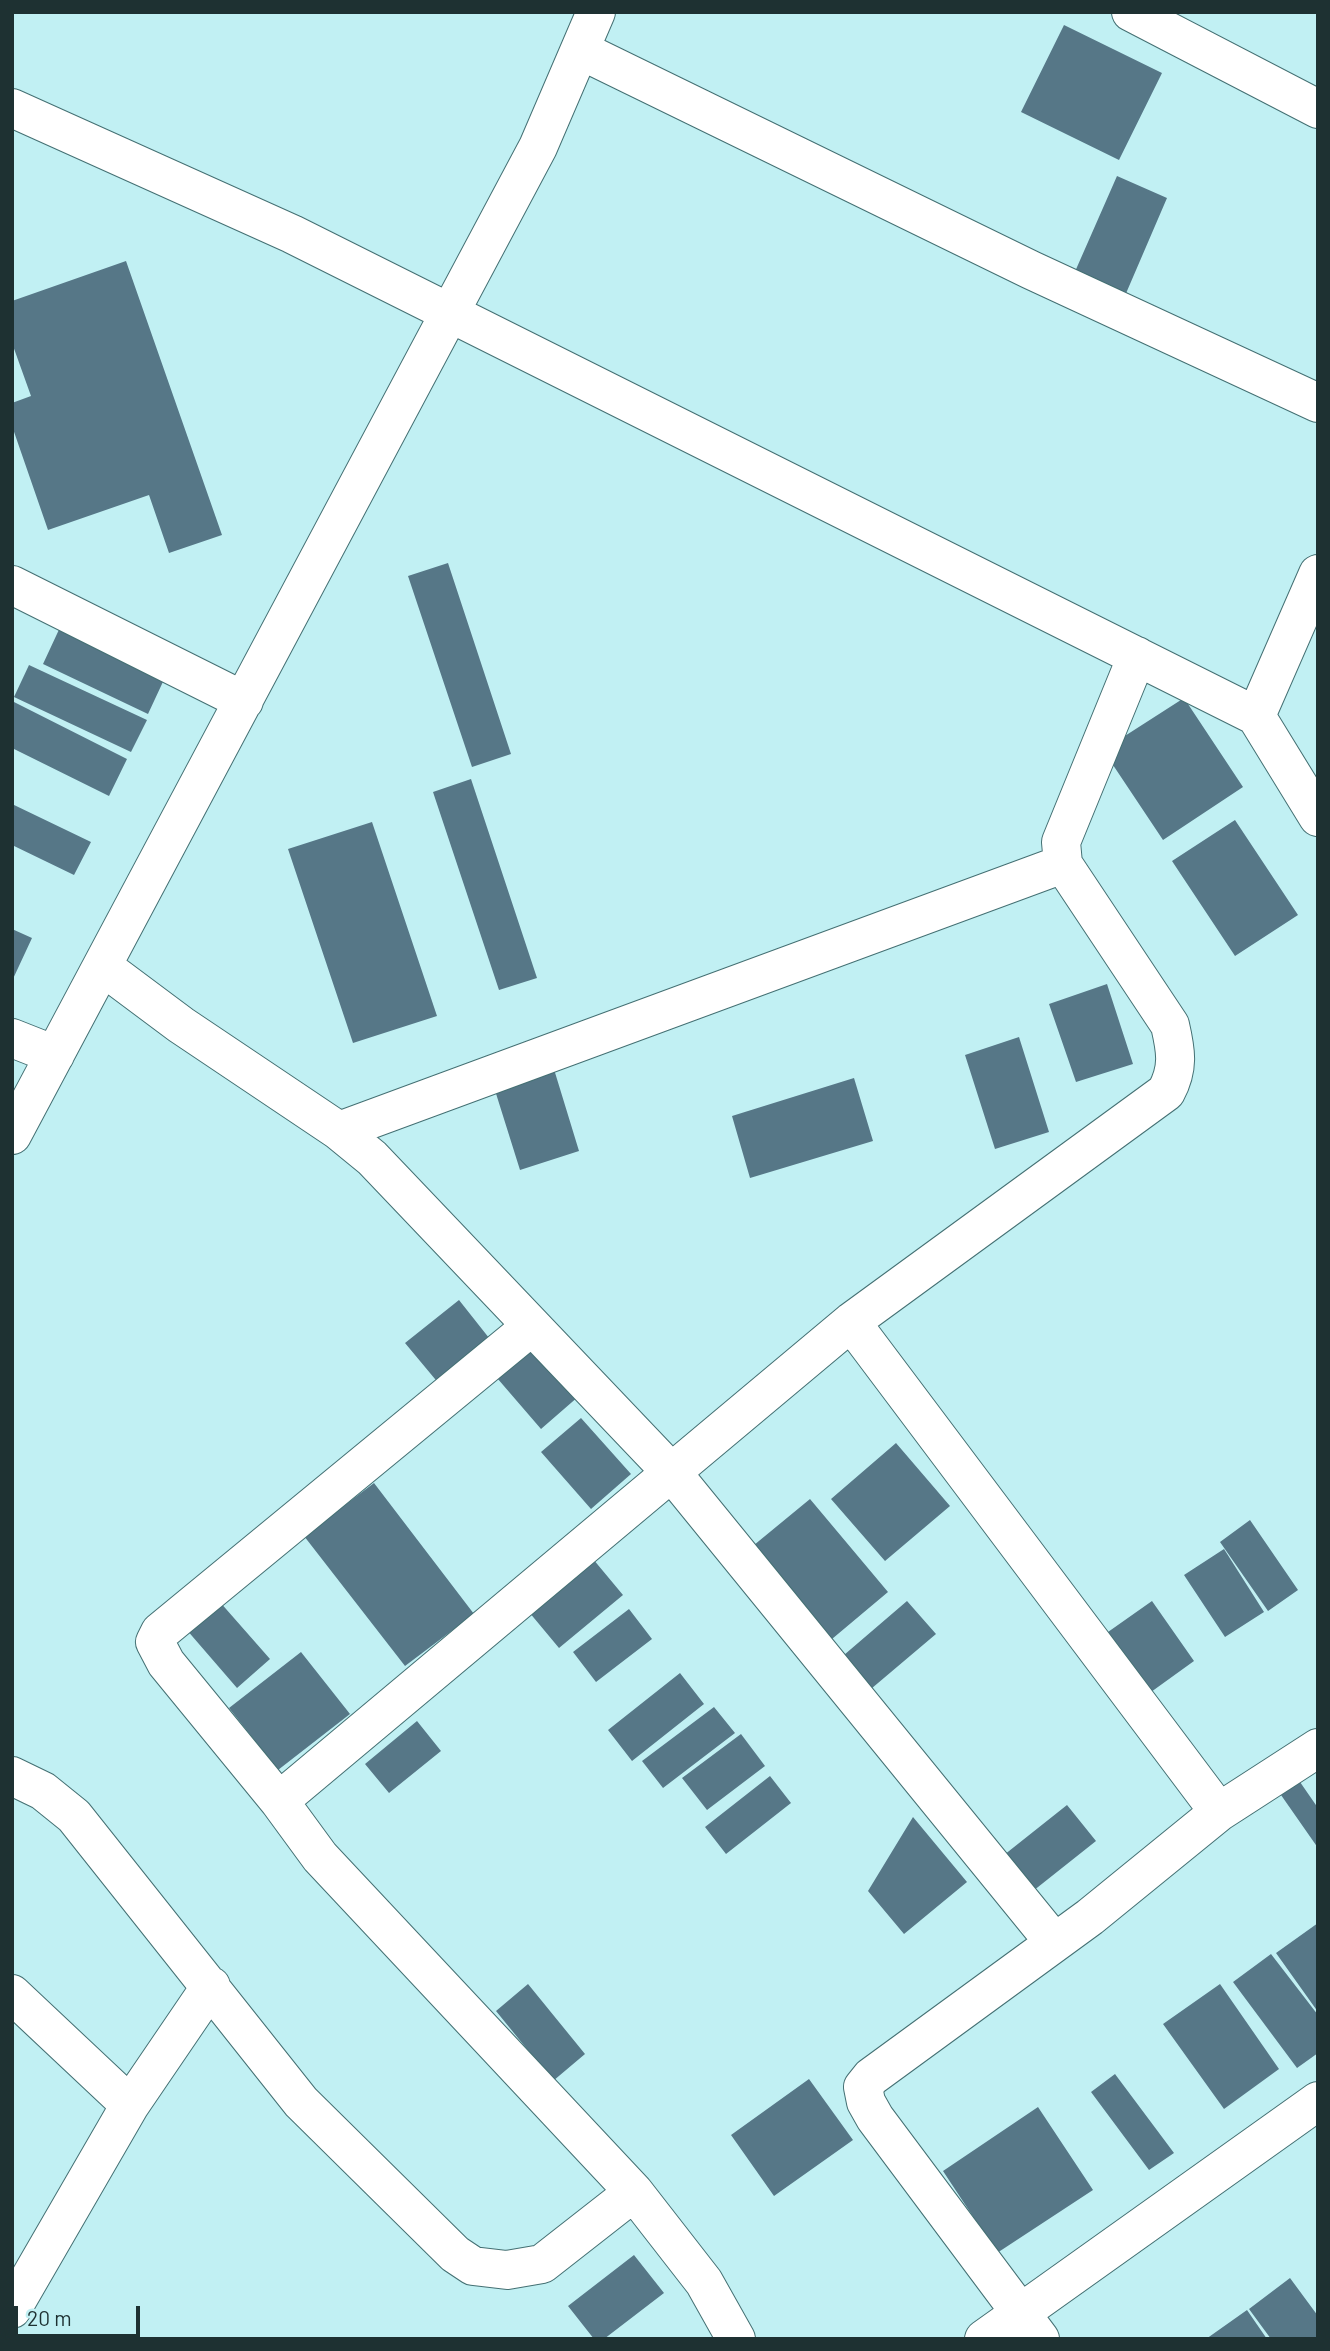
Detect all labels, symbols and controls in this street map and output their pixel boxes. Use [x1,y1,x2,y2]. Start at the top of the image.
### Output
scale bar [18,2292,144,2336]
text: 20 m [27,2305,72,2330]

